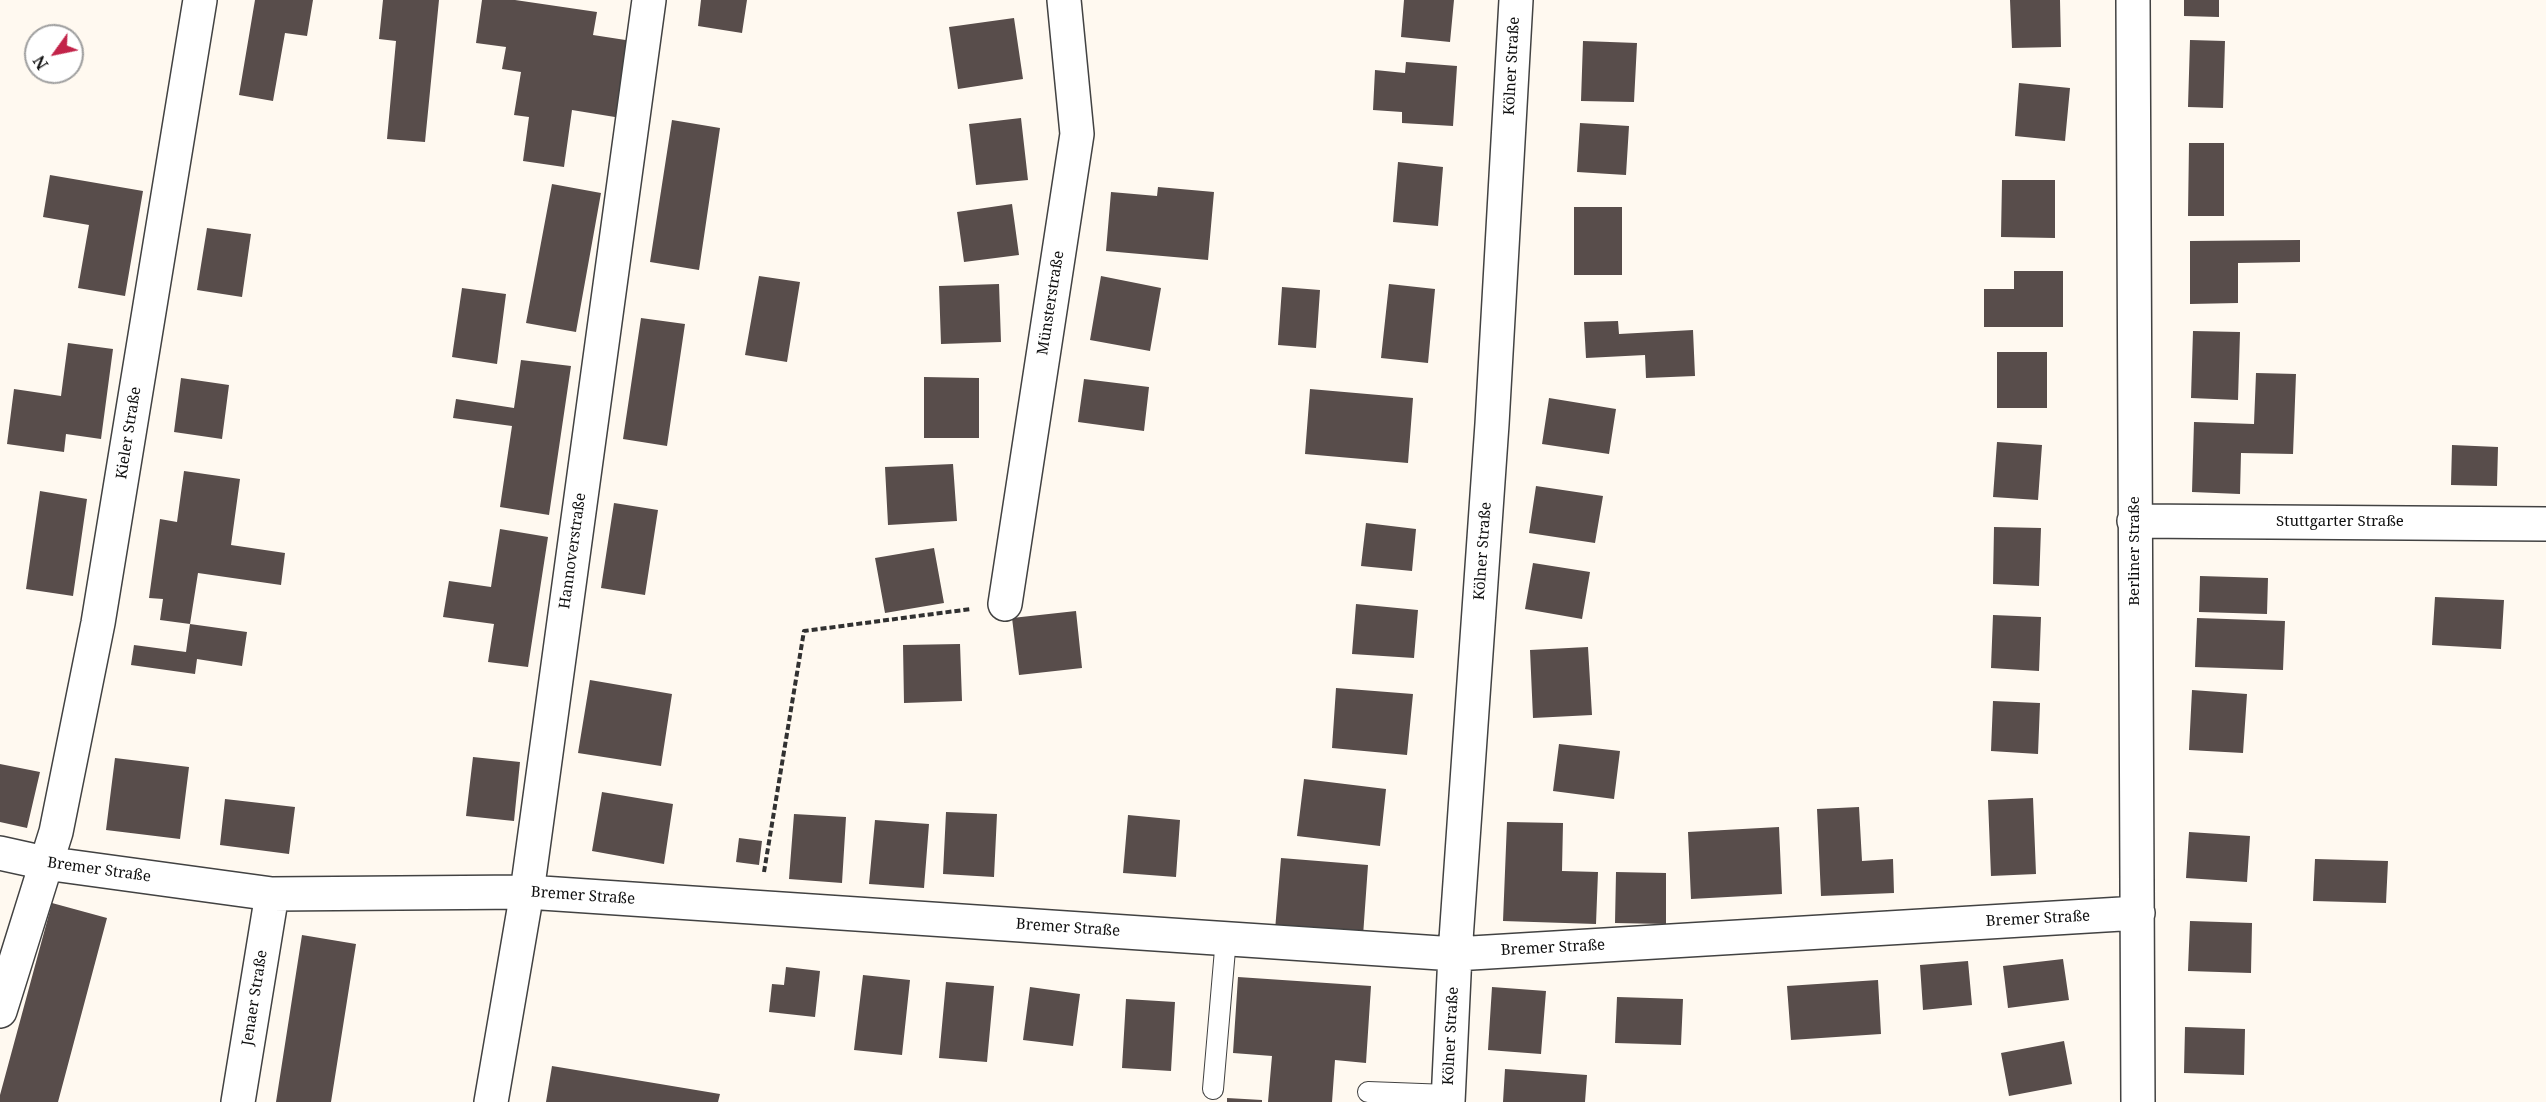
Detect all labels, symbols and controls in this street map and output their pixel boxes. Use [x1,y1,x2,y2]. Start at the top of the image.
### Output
street label: Kölner Straße [1500,16,1524,116]
north arrow [24,24,84,84]
text: N [28,51,53,74]
street label: Münsterstraße [1034,250,1068,356]
street label: Kieler Straße [113,385,145,481]
street label: Hannoverstraße [556,492,590,610]
street label: Berliner Straße [2126,496,2144,606]
street label: Kölner Straße [1471,501,1495,601]
street label: Stuttgarter Straße [2276,513,2404,531]
street label: Bremer Straße [46,854,152,886]
street label: Bremer Straße [530,883,636,909]
street label: Bremer Straße [1985,907,2091,931]
street label: Bremer Straße [1015,915,1121,941]
street label: Bremer Straße [1500,936,1606,960]
street label: Jenaer Straße [239,949,271,1047]
street label: Kölner Straße [1439,986,1463,1086]

